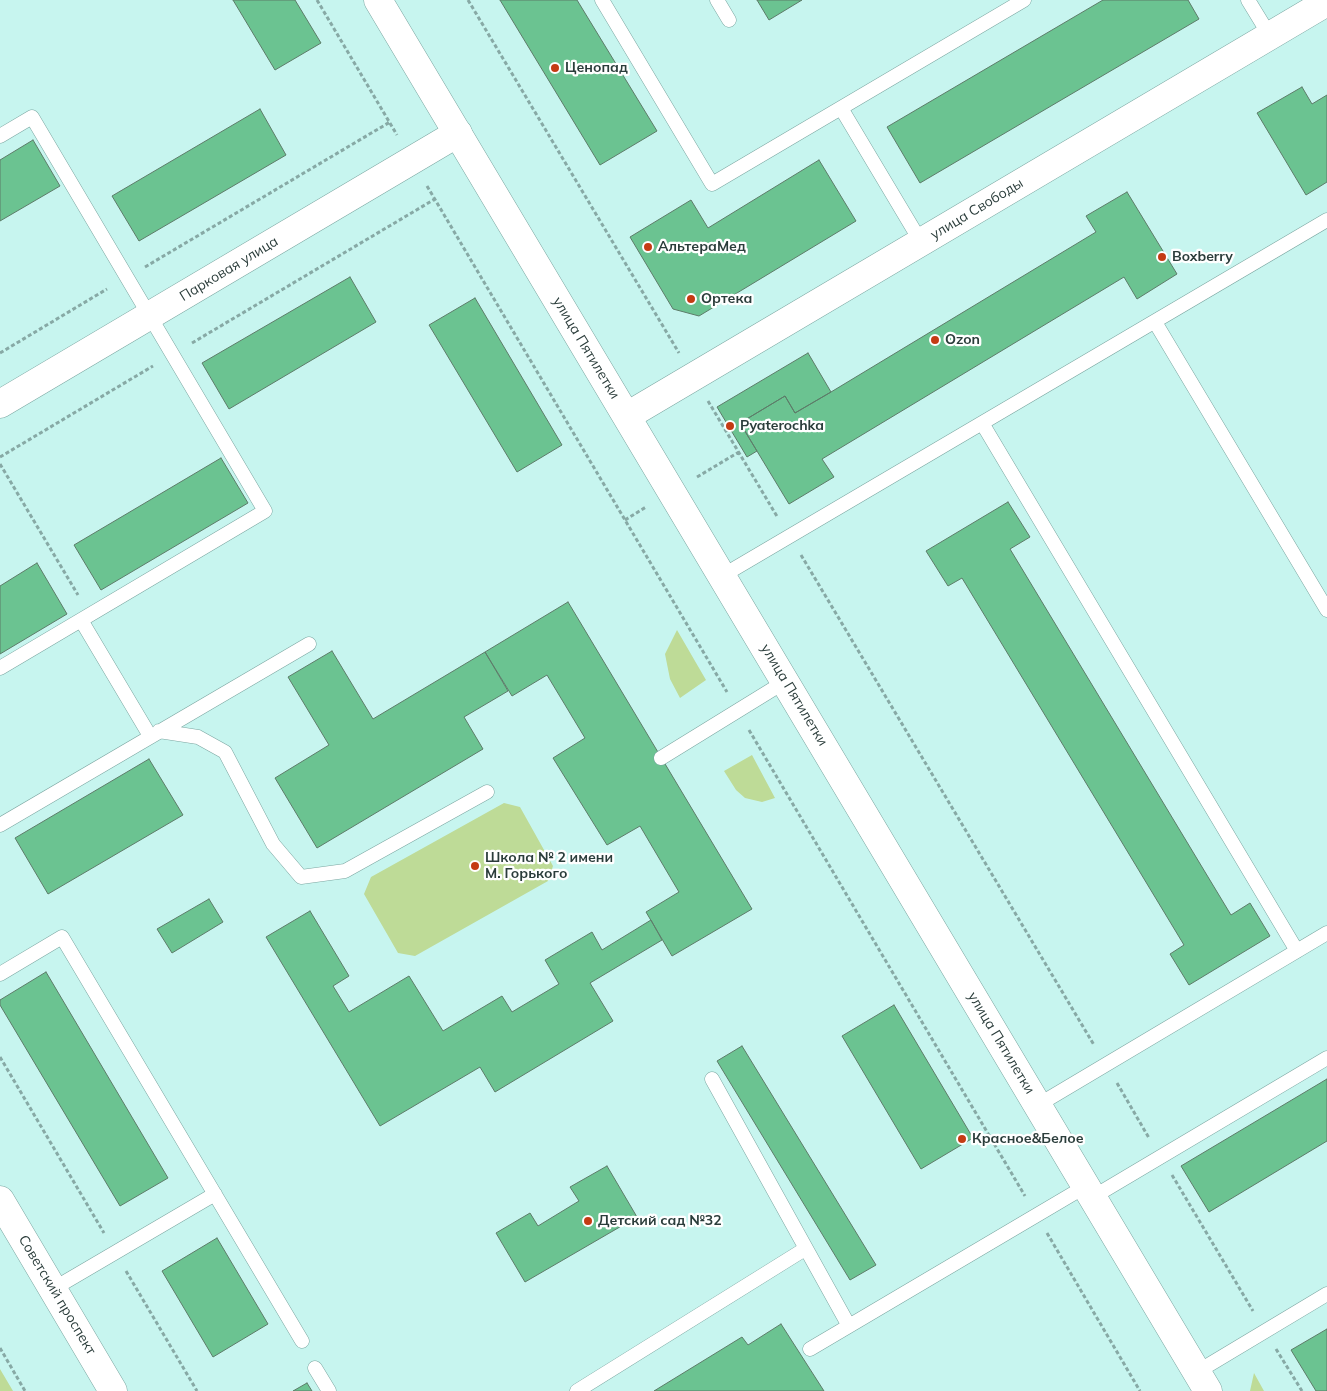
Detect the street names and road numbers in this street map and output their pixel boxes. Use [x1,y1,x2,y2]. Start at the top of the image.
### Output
street label: улица Свободы [928,175,1026,243]
street label: Парковая улица [177,233,281,305]
street label: улица Пятилетки [549,294,623,402]
street label: улица Пятилетки [757,641,831,749]
street label: улица Пятилетки [964,989,1038,1097]
street label: Советский проспект [15,1232,99,1358]

